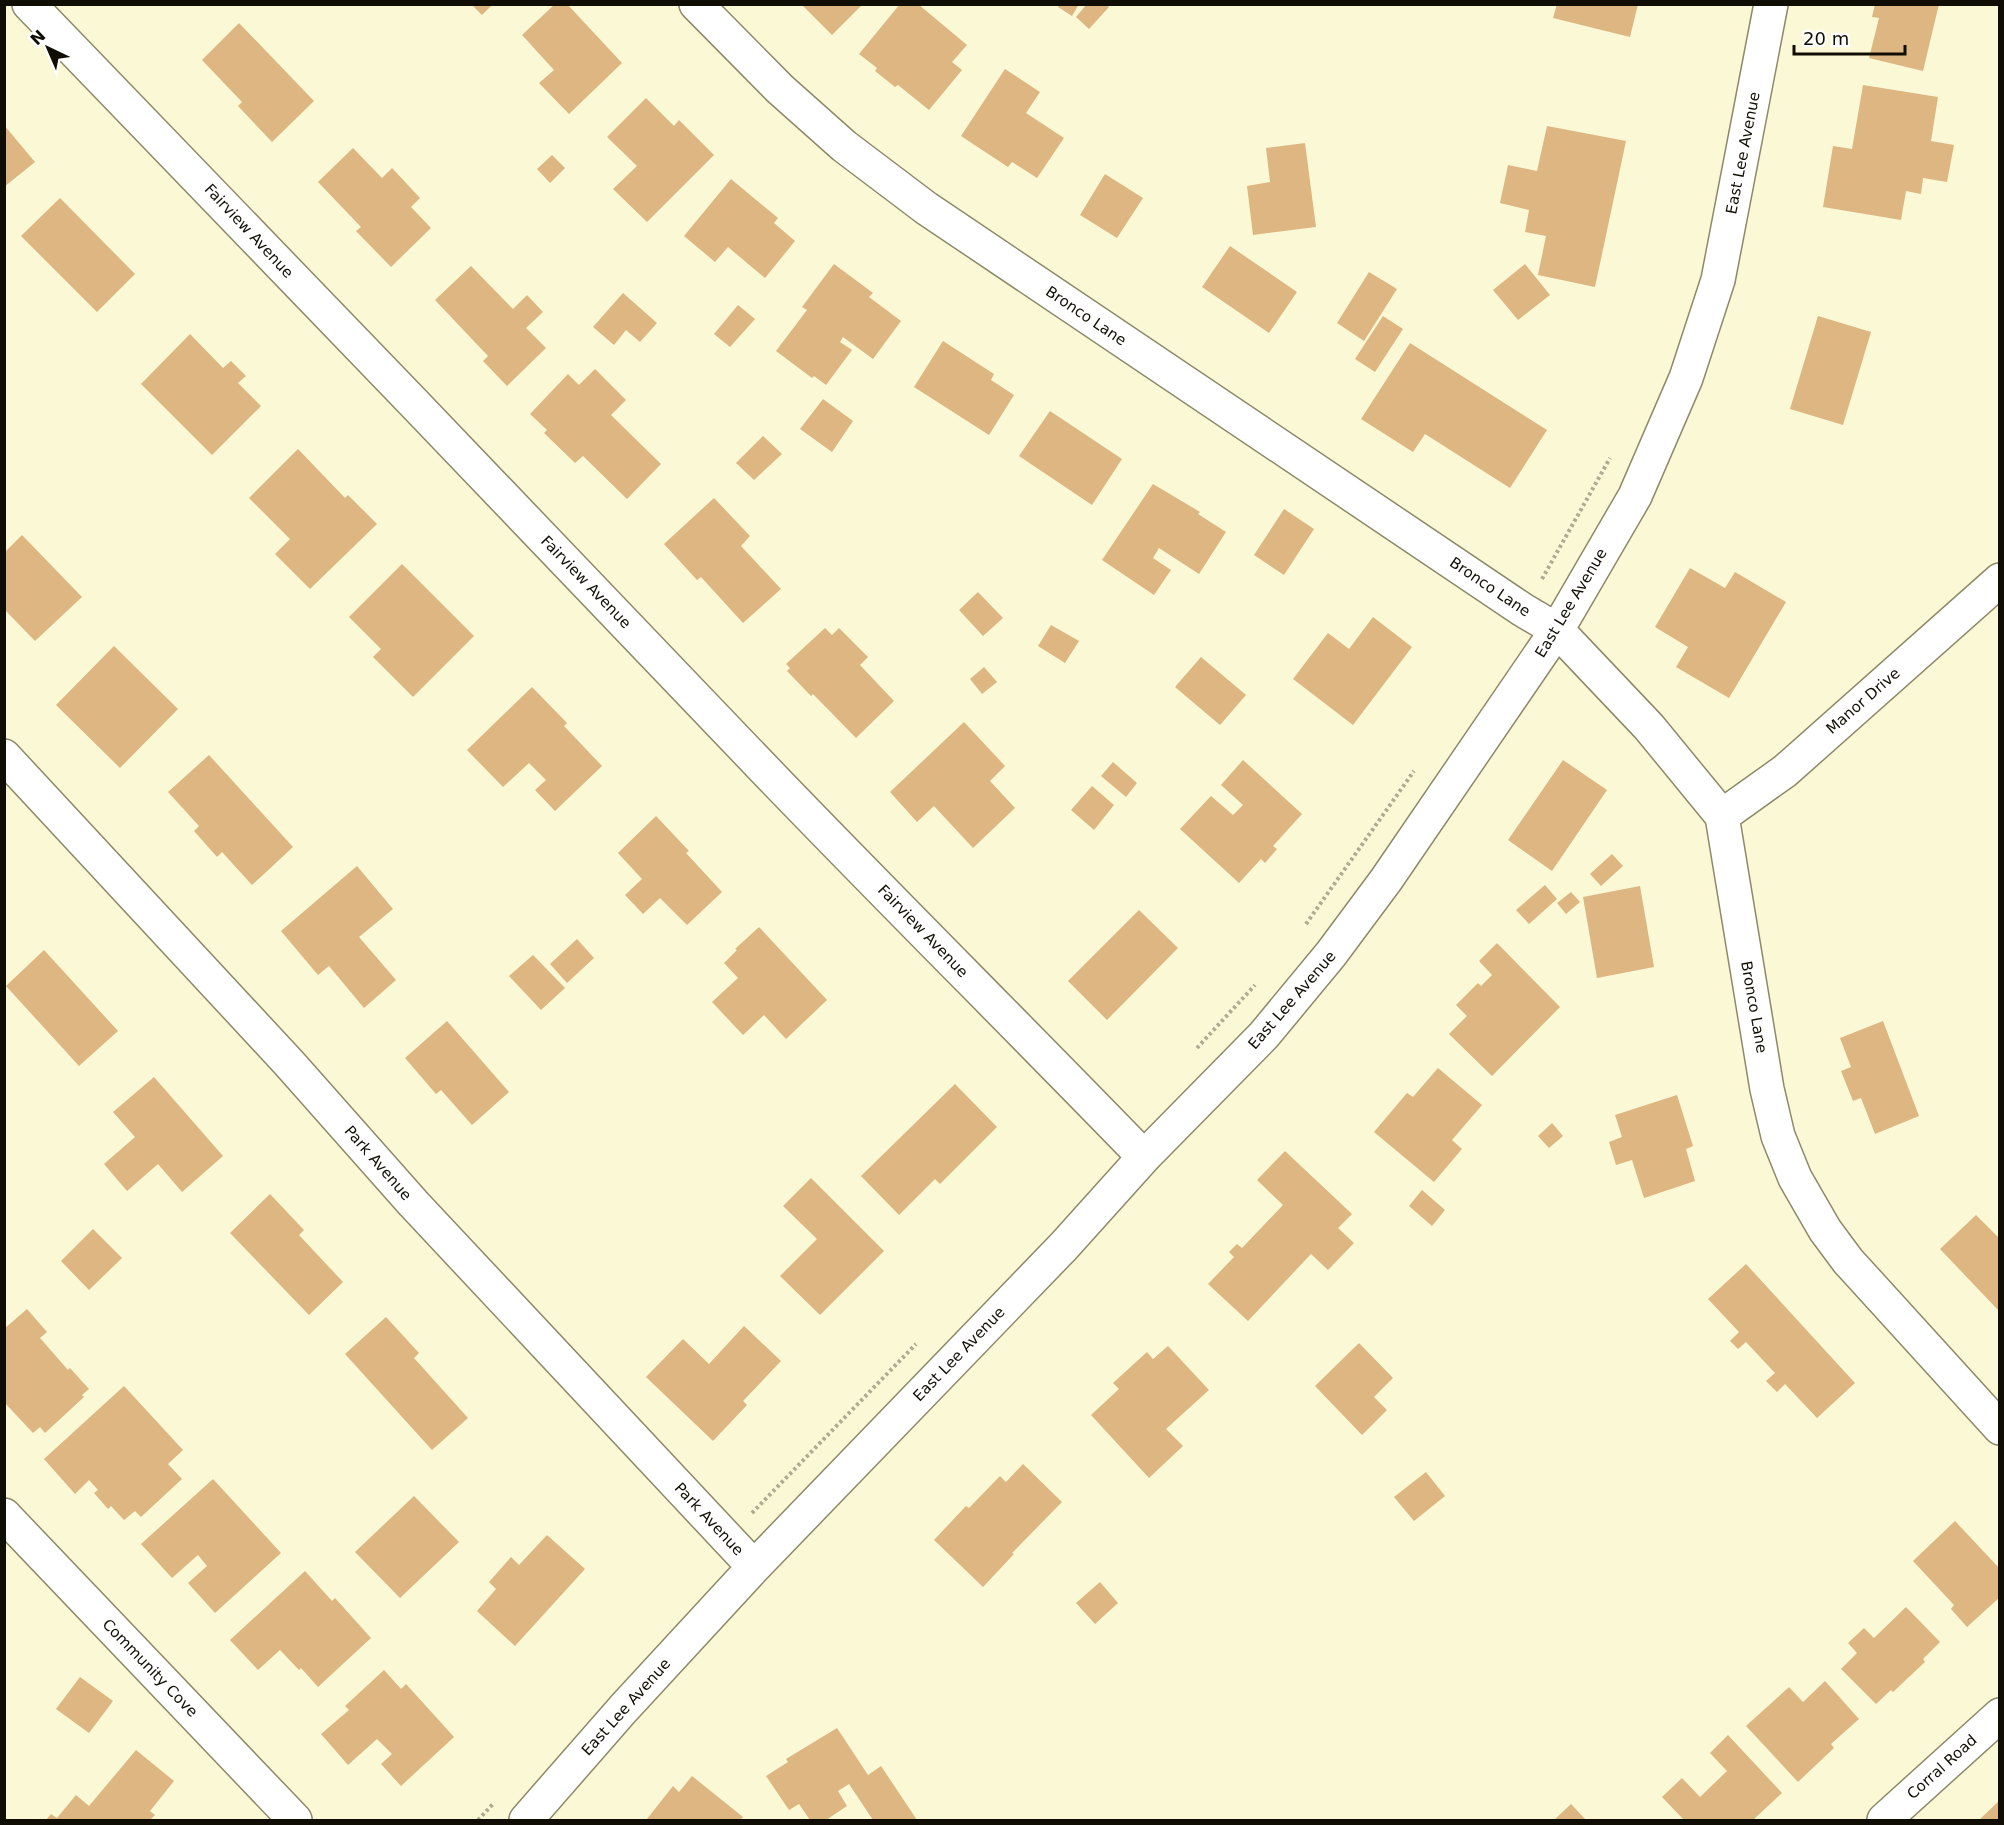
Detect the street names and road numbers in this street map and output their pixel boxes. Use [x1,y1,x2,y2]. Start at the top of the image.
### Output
street label: East Lee Avenue [1722,90,1764,216]
street label: Fairview Avenue [201,180,297,282]
street label: Bronco Lane [1042,282,1130,350]
street label: Fairview Avenue [537,532,635,632]
street label: East Lee Avenue [1531,545,1611,661]
street label: Bronco Lane [1446,553,1534,621]
street label: Manor Drive [1822,664,1904,738]
street label: Fairview Avenue [874,881,972,981]
street label: East Lee Avenue [1244,947,1340,1053]
street label: Bronco Lane [1737,959,1771,1055]
street label: Park Avenue [341,1122,415,1204]
street label: East Lee Avenue [909,1303,1009,1405]
street label: Park Avenue [671,1479,747,1559]
street label: Community Cove [99,1615,201,1721]
street label: East Lee Avenue [578,1655,674,1759]
street label: Corral Road [1903,1731,1981,1803]

